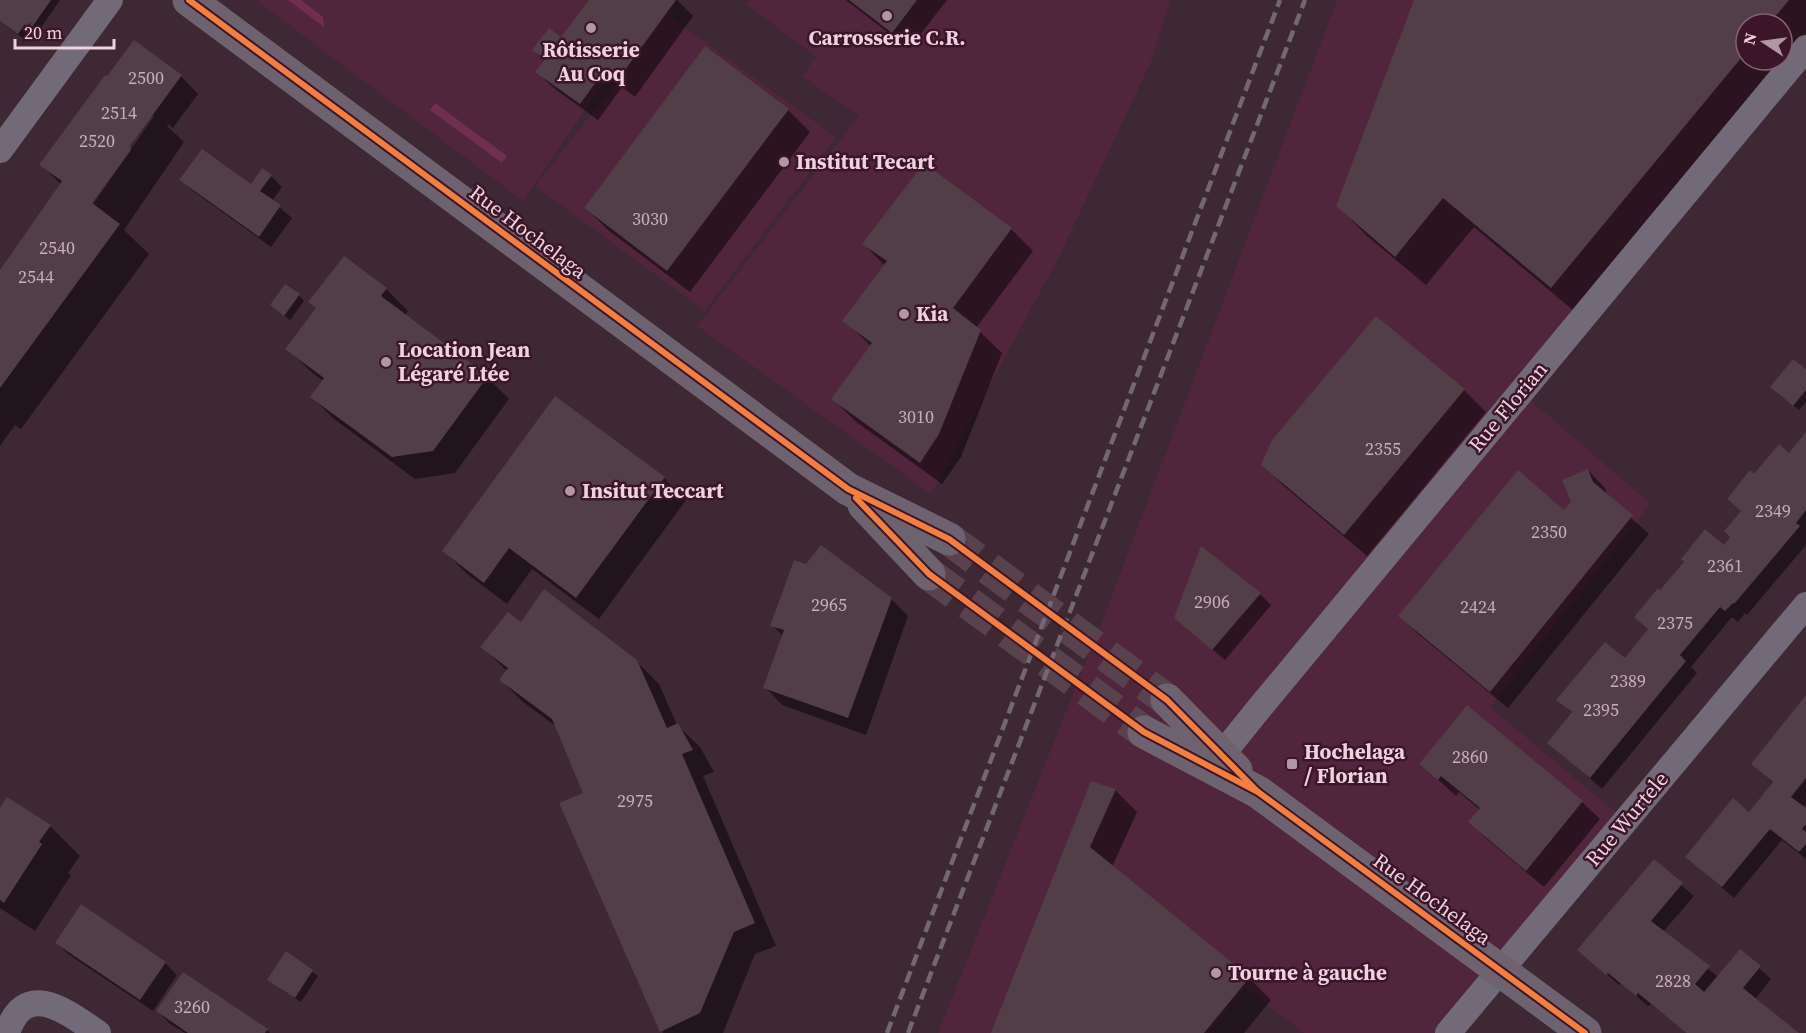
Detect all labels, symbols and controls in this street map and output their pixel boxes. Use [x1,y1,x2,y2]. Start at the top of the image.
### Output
marker: Carrosserie C.R. [880,9,894,23]
scale bar [15,12,114,50]
north arrow [1734,12,1794,72]
text: 20 m [24,20,62,45]
marker: Rôtisserie Au Coq [584,21,598,35]
place label: Carrosserie C.R. [808,23,966,52]
text: N [1737,30,1761,47]
place label: Rôtisserie Au Coq [542,35,640,88]
house number: 2500 [128,65,164,90]
house number: 2514 [101,100,137,125]
house number: 2520 [79,128,115,153]
place label: Institut Tecart [796,147,935,176]
marker: Institut Tecart [777,155,791,169]
street label: Rue Hochelaga [464,178,593,285]
house number: 3030 [632,206,668,231]
house number: 2540 [39,235,75,260]
house number: 2544 [18,264,54,289]
place label: Kia [916,299,949,328]
marker: Kia [897,307,911,321]
place label: Location Jean Légaré Ltée [398,335,530,388]
marker: Location Jean Légaré Ltée [379,355,393,369]
street label: Rue Florian [1461,355,1554,458]
house number: 3010 [898,404,934,429]
house number: 2355 [1365,436,1401,461]
place label: Insitut Teccart [582,476,724,505]
marker: Insitut Teccart [563,484,577,498]
house number: 2349 [1755,498,1791,523]
house number: 2350 [1531,519,1567,544]
house number: 2361 [1707,553,1743,578]
house number: 2906 [1194,589,1230,614]
house number: 2965 [811,592,847,617]
house number: 2424 [1460,594,1496,619]
house number: 2375 [1657,610,1693,635]
house number: 2389 [1610,668,1646,693]
house number: 2395 [1583,697,1619,722]
place label: Hochelaga / Florian [1304,737,1406,790]
house number: 2860 [1452,744,1488,769]
marker: Hochelaga / Florian [1285,757,1299,771]
street label: Rue Wurtele [1578,765,1675,872]
house number: 2975 [617,788,653,813]
street label: Rue Hochelaga [1367,846,1498,952]
place label: Tourne à gauche [1228,958,1387,987]
marker: Tourne à gauche [1209,966,1223,980]
house number: 2828 [1655,968,1691,993]
house number: 3260 [174,994,210,1019]

